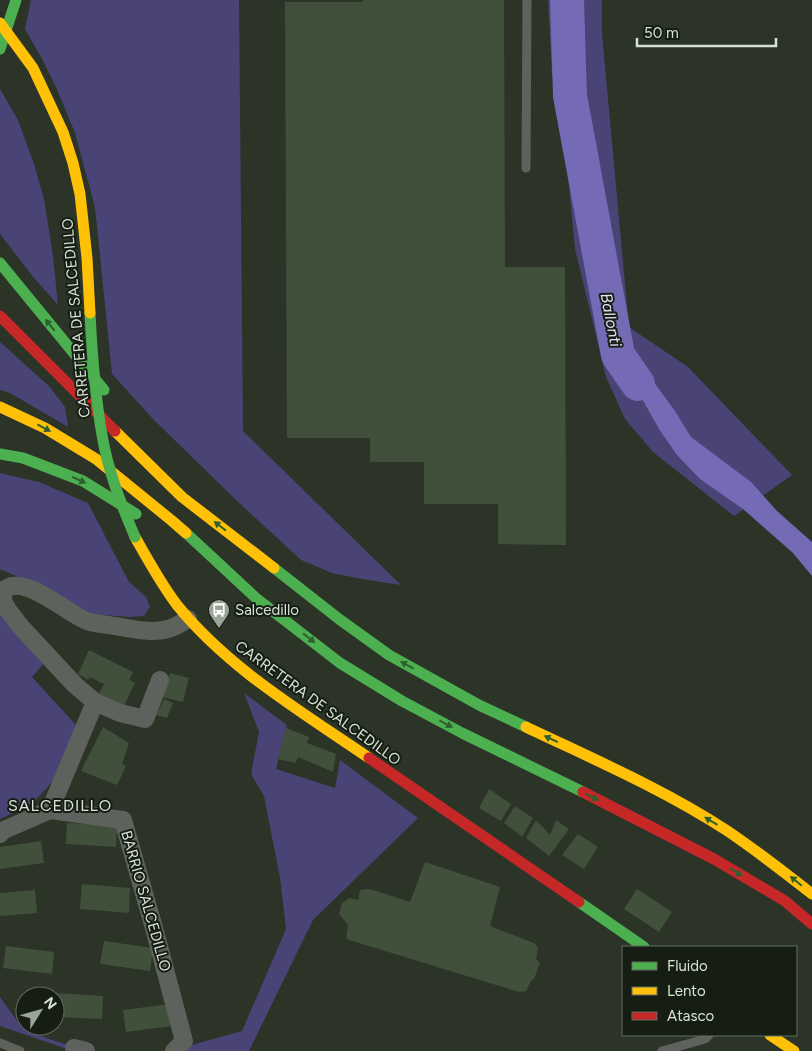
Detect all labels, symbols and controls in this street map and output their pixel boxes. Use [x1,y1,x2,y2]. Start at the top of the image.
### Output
scale bar [637,15,776,47]
text: 50 m [644,24,679,42]
street label: CARRETERA DE SALCEDILLO [58,218,94,418]
water label: Ballonti [596,291,626,349]
one-way arrow [44,318,55,331]
one-way arrow [37,424,51,432]
one-way arrow [72,477,86,485]
one-way arrow [213,521,227,531]
bus stop icon: Salcedillo [207,598,231,629]
place label: Salcedillo [235,601,299,619]
one-way arrow [302,633,315,644]
street label: CARRETERA DE SALCEDILLO [232,637,404,769]
one-way arrow [400,660,413,669]
one-way arrow [439,720,453,729]
one-way arrow [544,735,558,743]
one-way arrow [584,793,599,801]
district label: SALCEDILLO [8,796,112,815]
one-way arrow [705,816,718,825]
street label: BARRIO SALCEDILLO [117,828,175,974]
one-way arrow [729,867,742,876]
one-way arrow [790,876,803,887]
legend [622,946,797,1036]
text: Fluido [667,957,708,975]
text: Lento [667,982,706,1000]
north arrow [15,986,65,1036]
text: N [40,994,60,1013]
text: Atasco [667,1007,715,1025]

